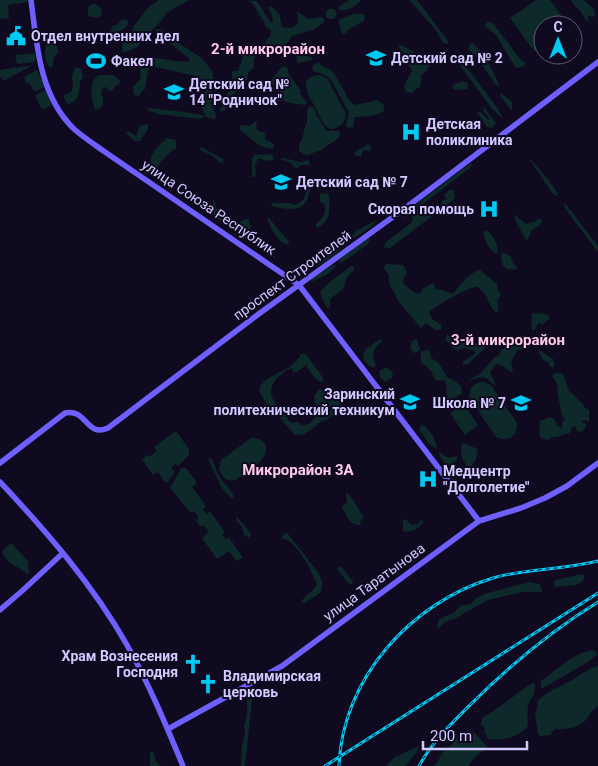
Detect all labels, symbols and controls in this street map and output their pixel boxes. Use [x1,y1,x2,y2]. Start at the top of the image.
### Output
north arrow [533,15,583,65]
text: С [553,19,563,35]
public building icon: Отдел внутренних дел [5,25,27,47]
place label: Отдел внутренних дел [31,28,179,44]
district label: 2-й микрорайон [211,40,325,58]
school or university icon: Детский сад № 2 [365,47,387,69]
sports icon: Факел [85,50,107,72]
place label: Детский сад № 2 [391,50,503,66]
place label: Факел [111,53,153,69]
place label: Детский сад № 14 "Родничок" [189,76,289,108]
school or university icon: Детский сад № 14 "Родничок" [163,81,185,103]
place label: Детская поликлиника [426,116,513,148]
hospital icon: Детская поликлиника [400,121,422,143]
street label: улица Союза Республик [139,156,279,258]
school or university icon: Детский сад № 7 [270,171,292,193]
place label: Детский сад № 7 [296,174,408,190]
hospital icon: Скорая помощь [478,198,500,220]
place label: Скорая помощь [368,201,474,217]
street label: проспект Строителей [230,227,354,323]
district label: 3-й микрорайон [451,331,565,349]
place label: Заринский политехнический техникум [214,386,395,418]
school or university icon: Заринский политехнический техникум [399,391,421,413]
school or university icon: Школа № 7 [510,392,532,414]
place label: Школа № 7 [433,395,506,411]
district label: Микрорайон 3А [242,461,355,479]
place label: Медцентр "Долголетие" [443,463,530,495]
hospital icon: Медцентр "Долголетие" [417,468,439,490]
street label: улица Таратынова [320,540,428,624]
place label: Храм Вознесения Господня [62,648,178,680]
church icon: Храм Вознесения Господня [182,653,204,675]
place label: Владимирская церковь [223,668,321,700]
church icon: Владимирская церковь [197,673,219,695]
scale bar [423,718,527,750]
text: 200 m [430,727,472,745]

